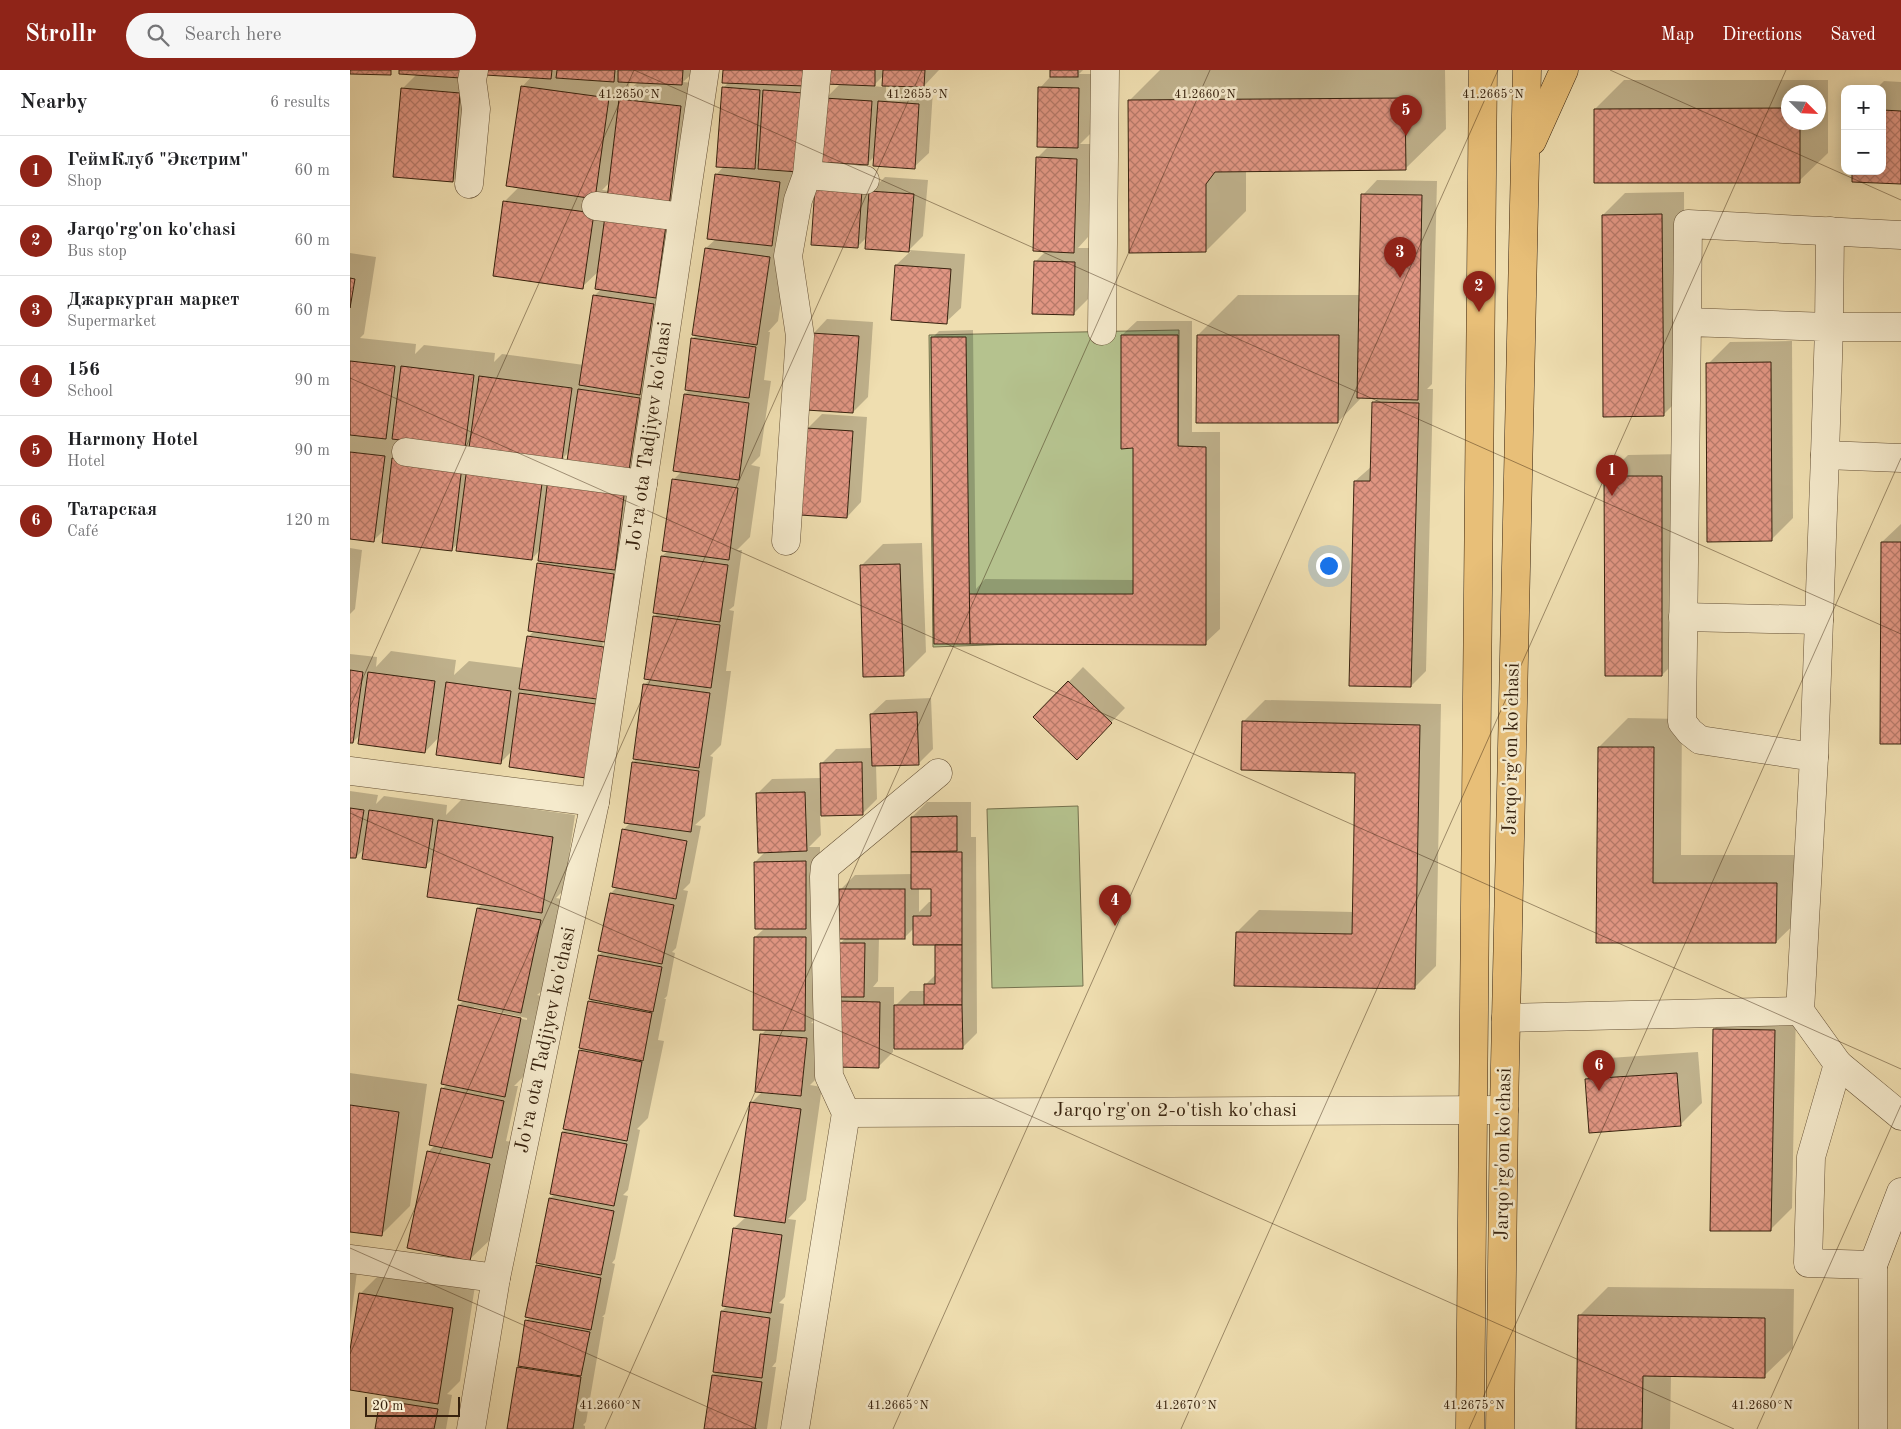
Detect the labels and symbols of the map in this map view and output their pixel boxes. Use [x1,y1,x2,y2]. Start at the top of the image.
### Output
north arrow [1781,85,1826,130]
text: 41.2650°N [598,88,660,101]
text: 41.2655°N [886,88,948,101]
text: 41.2665°N [1462,88,1524,101]
text: 41.2660°N [1174,89,1236,101]
pin: 5 [1390,95,1422,136]
pin: 3 [1384,237,1416,278]
pin: 2 [1463,271,1495,312]
street label: Jo'ra ota Tadjiyev ko'chasi [624,320,676,552]
pin: 1 [1596,455,1628,496]
your location [1316,553,1342,579]
street label: Jarqo'rg'on ko'chasi [1500,663,1524,835]
pin: 4 [1099,885,1131,926]
street label: Jo'ra ota Tadjiyev ko'chasi [512,925,580,1155]
pin: 6 [1583,1050,1615,1091]
street label: Jarqo'rg'on ko'chasi [1492,1068,1516,1240]
street label: Jarqo'rg'on 2-o'tish ko'chasi [1053,1101,1297,1121]
scale bar [365,1394,460,1417]
text: 41.2665°N [867,1399,929,1412]
text: 41.2675°N [1443,1399,1505,1412]
text: 41.2660°N [579,1400,641,1412]
text: 41.2670°N [1155,1400,1217,1412]
text: 41.2680°N [1731,1400,1793,1412]

